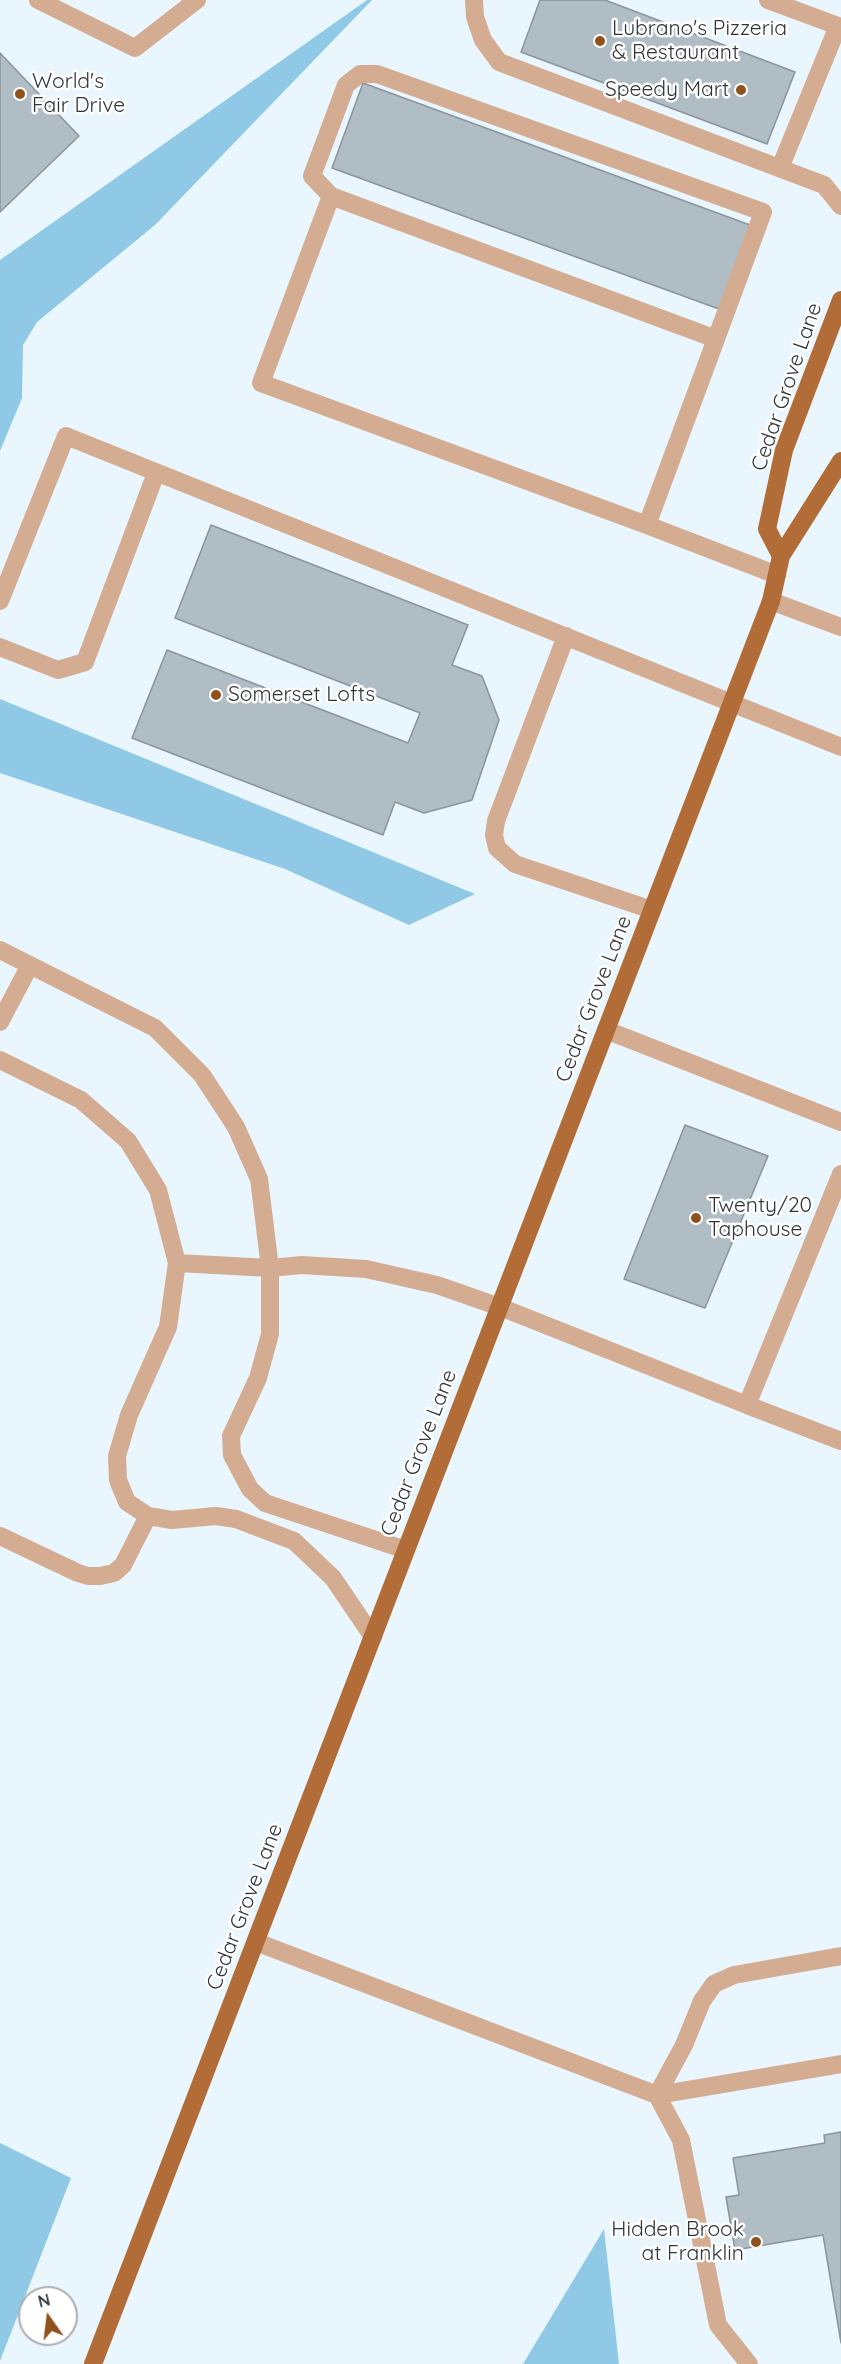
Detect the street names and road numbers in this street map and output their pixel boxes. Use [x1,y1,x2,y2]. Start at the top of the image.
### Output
street label: Cedar Grove Lane [746,300,828,474]
street label: Cedar Grove Lane [551,912,637,1086]
street label: Cedar Grove Lane [376,1366,462,1540]
street label: Cedar Grove Lane [202,1820,288,1994]

